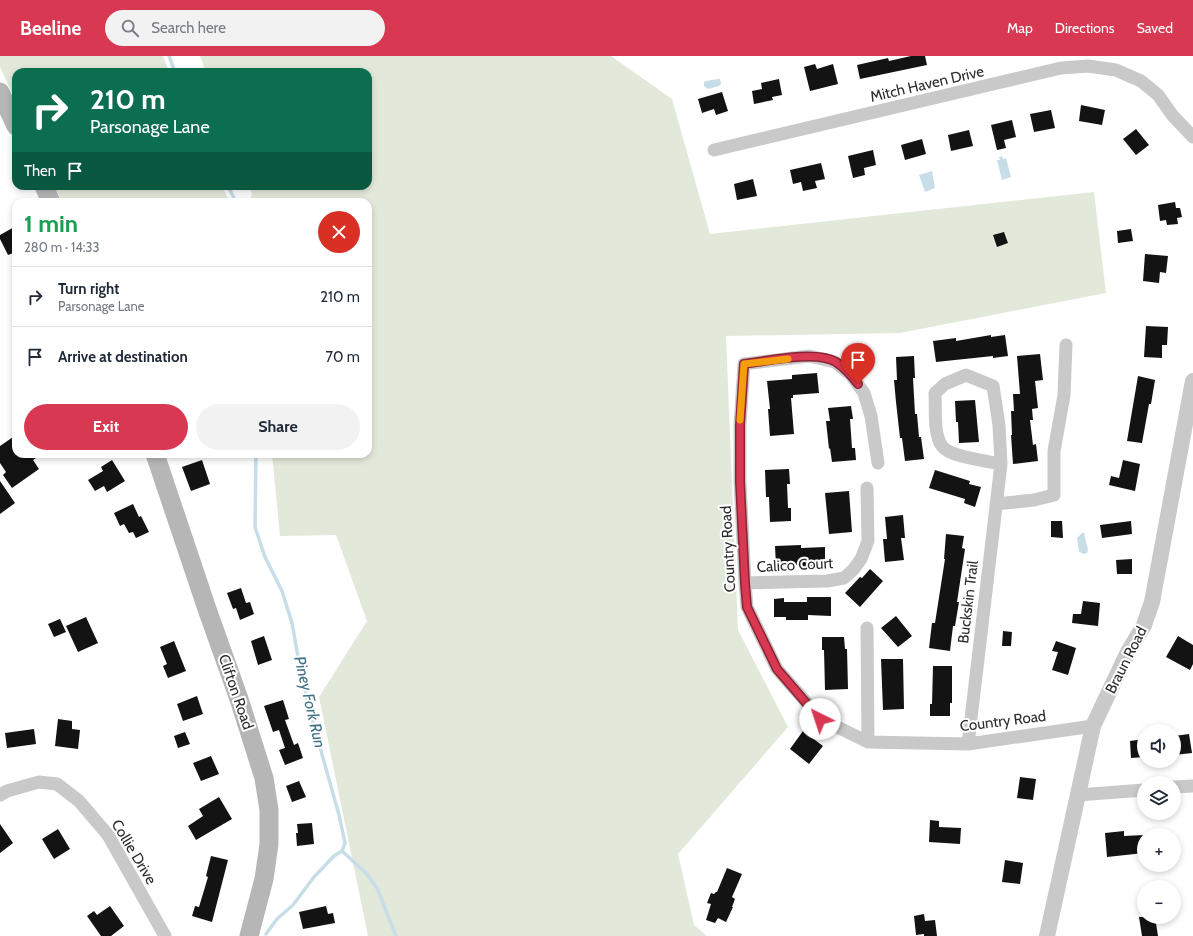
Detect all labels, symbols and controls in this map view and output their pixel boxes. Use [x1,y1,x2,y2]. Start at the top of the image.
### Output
search box [105,10,385,46]
text: Beeline [20,17,81,40]
icon: search [119,17,141,39]
text: Search here [151,19,226,37]
text: Map [1007,19,1033,37]
text: Directions [1055,19,1115,37]
text: Saved [1137,19,1173,37]
street label: Mitch Haven Drive [868,62,986,106]
text: 210 m [90,82,166,116]
icon: right [24,84,76,136]
text: Parsonage Lane [90,116,210,138]
icon: arrive [64,160,86,182]
text: Then [24,162,56,180]
text: 1 min [24,209,78,238]
button: close [318,211,360,253]
text: 280 m · 14:33 [24,239,100,255]
text: Turn right [58,280,119,298]
icon: right [24,286,46,308]
text: 210 m [320,288,360,306]
text: Parsonage Lane [58,298,144,314]
pin [841,343,875,384]
icon: arrive [24,346,46,368]
text: Arrive at destination [58,348,188,366]
text: 70 m [326,348,360,366]
icon: arrive [847,349,869,371]
button: Exit [24,404,188,450]
button: Share [196,404,360,450]
street label: Country Road [717,505,739,593]
street label: Calico Court [756,554,834,576]
street label: Buckskin Trail [954,559,982,644]
street label: Braun Road [1101,623,1151,697]
street label: Clifton Road [215,652,257,732]
water label: Piney Fork Run [290,654,330,750]
position arrow [799,698,841,740]
street label: Country Road [959,707,1047,735]
map controls [1137,724,1181,924]
button: sound [1137,724,1181,768]
button: layers [1137,776,1181,820]
street label: Collie Drive [108,816,160,888]
button: + [1137,828,1181,872]
button: − [1137,880,1181,924]

